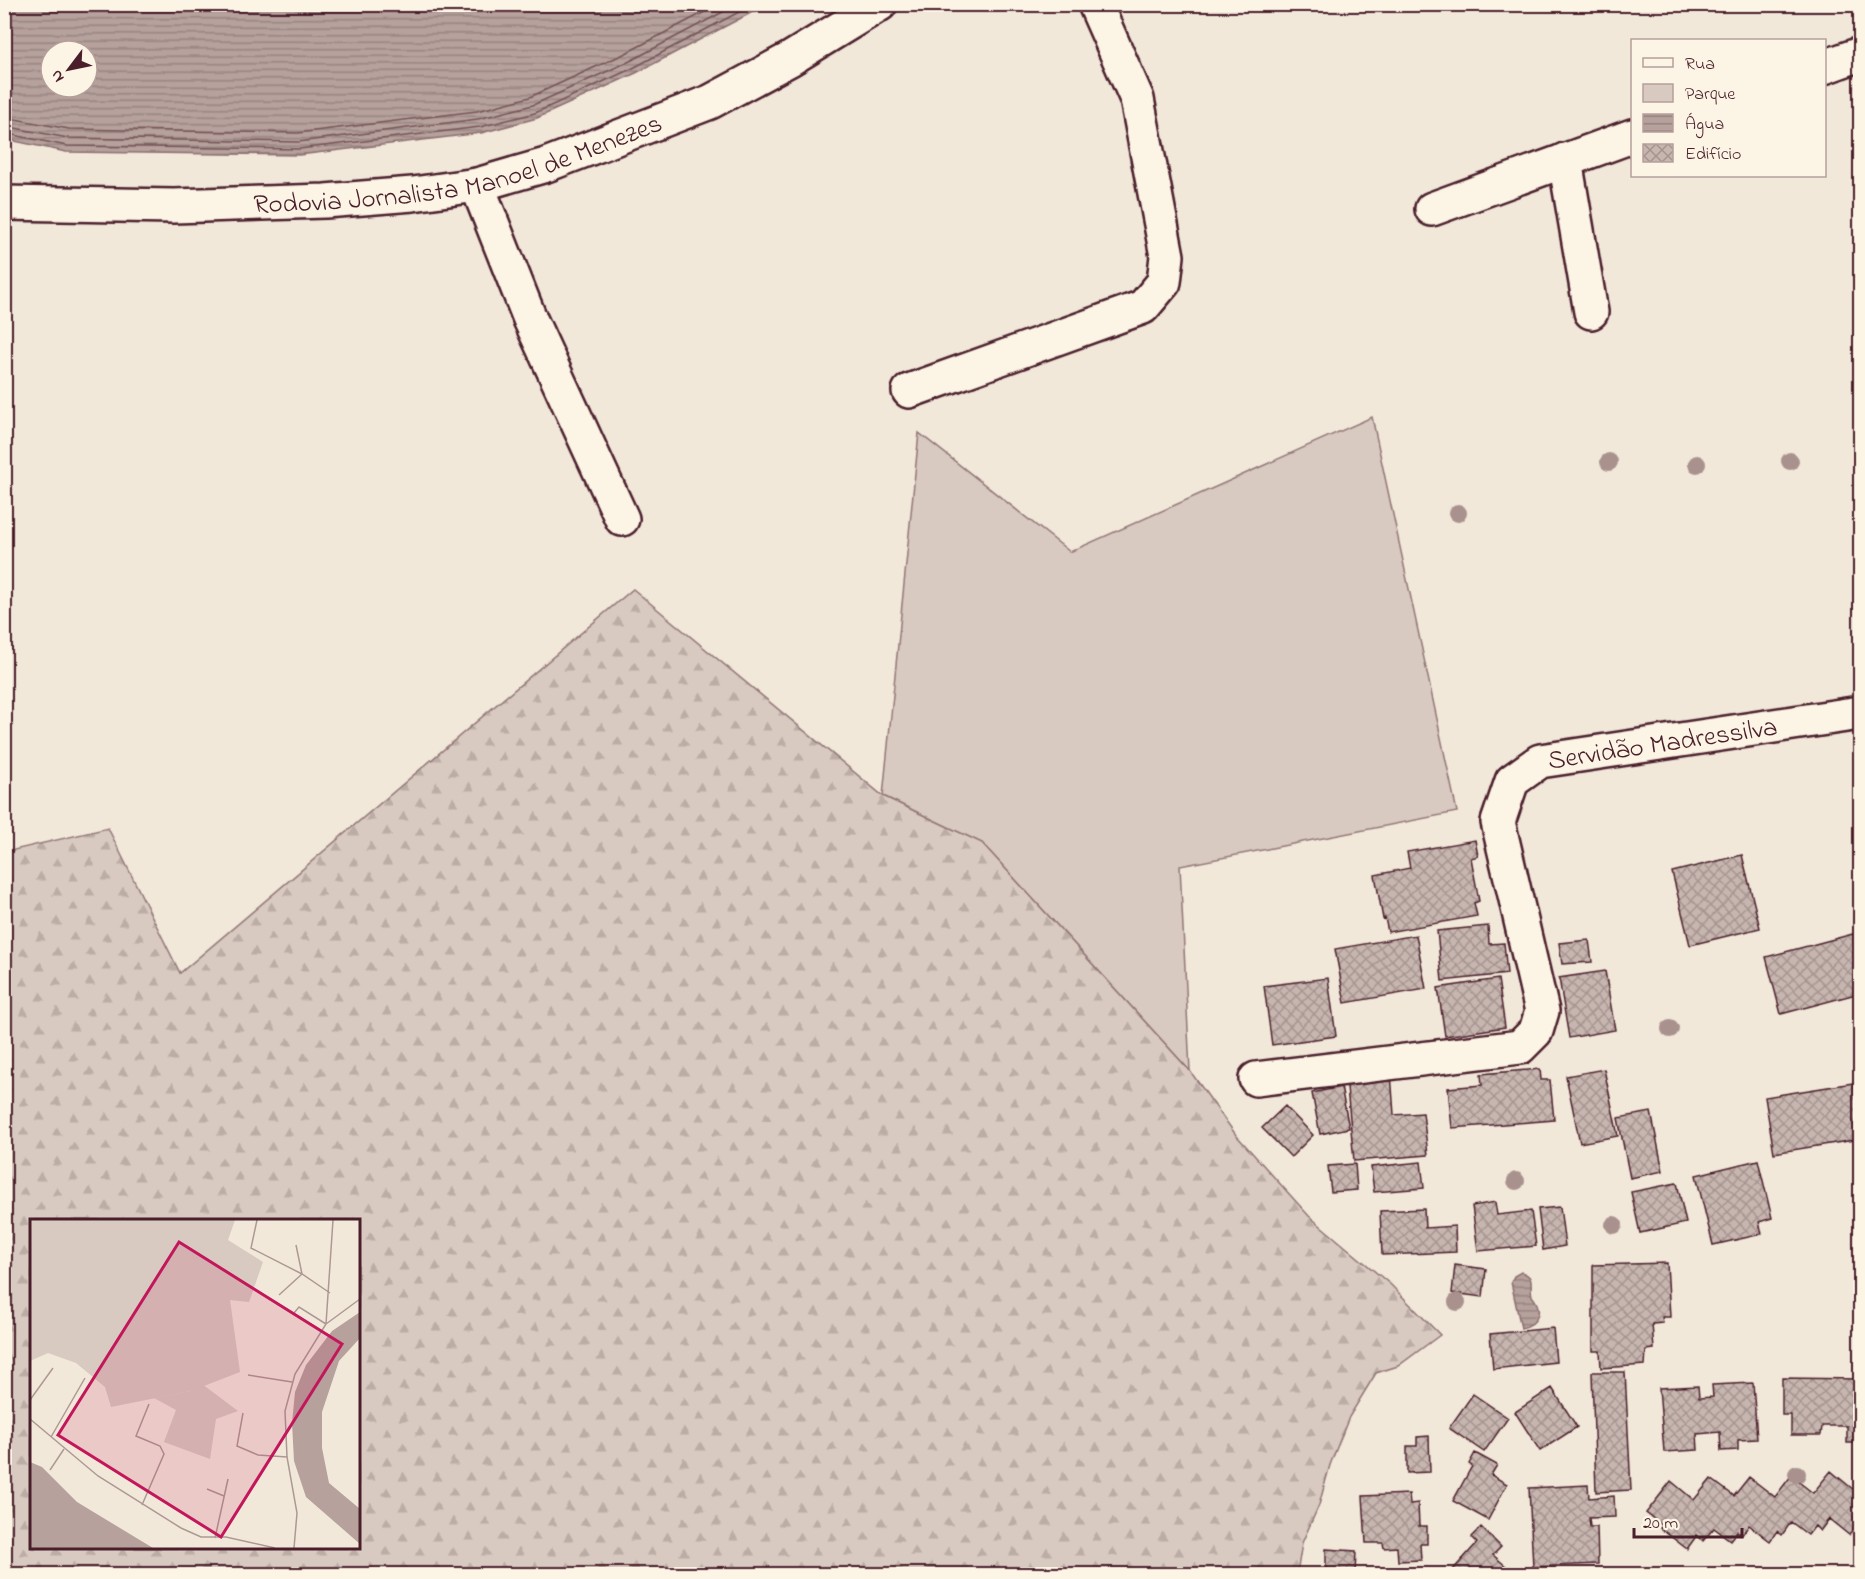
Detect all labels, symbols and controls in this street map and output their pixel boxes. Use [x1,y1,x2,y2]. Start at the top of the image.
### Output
north arrow [39,39,99,99]
legend [1631,39,1826,177]
text: Rua [1685,52,1715,78]
text: N [45,65,71,87]
text: Parque [1685,82,1736,108]
street label: Rodovia Jornalista Manoel de Menezes [253,105,668,225]
text: Água [1685,112,1724,139]
text: Edifício [1685,142,1741,168]
street label: Servidão Madressilva [1545,709,1780,782]
inset map [30,1219,360,1549]
scale bar [1634,1501,1742,1539]
text: 20 m [1643,1511,1678,1537]

